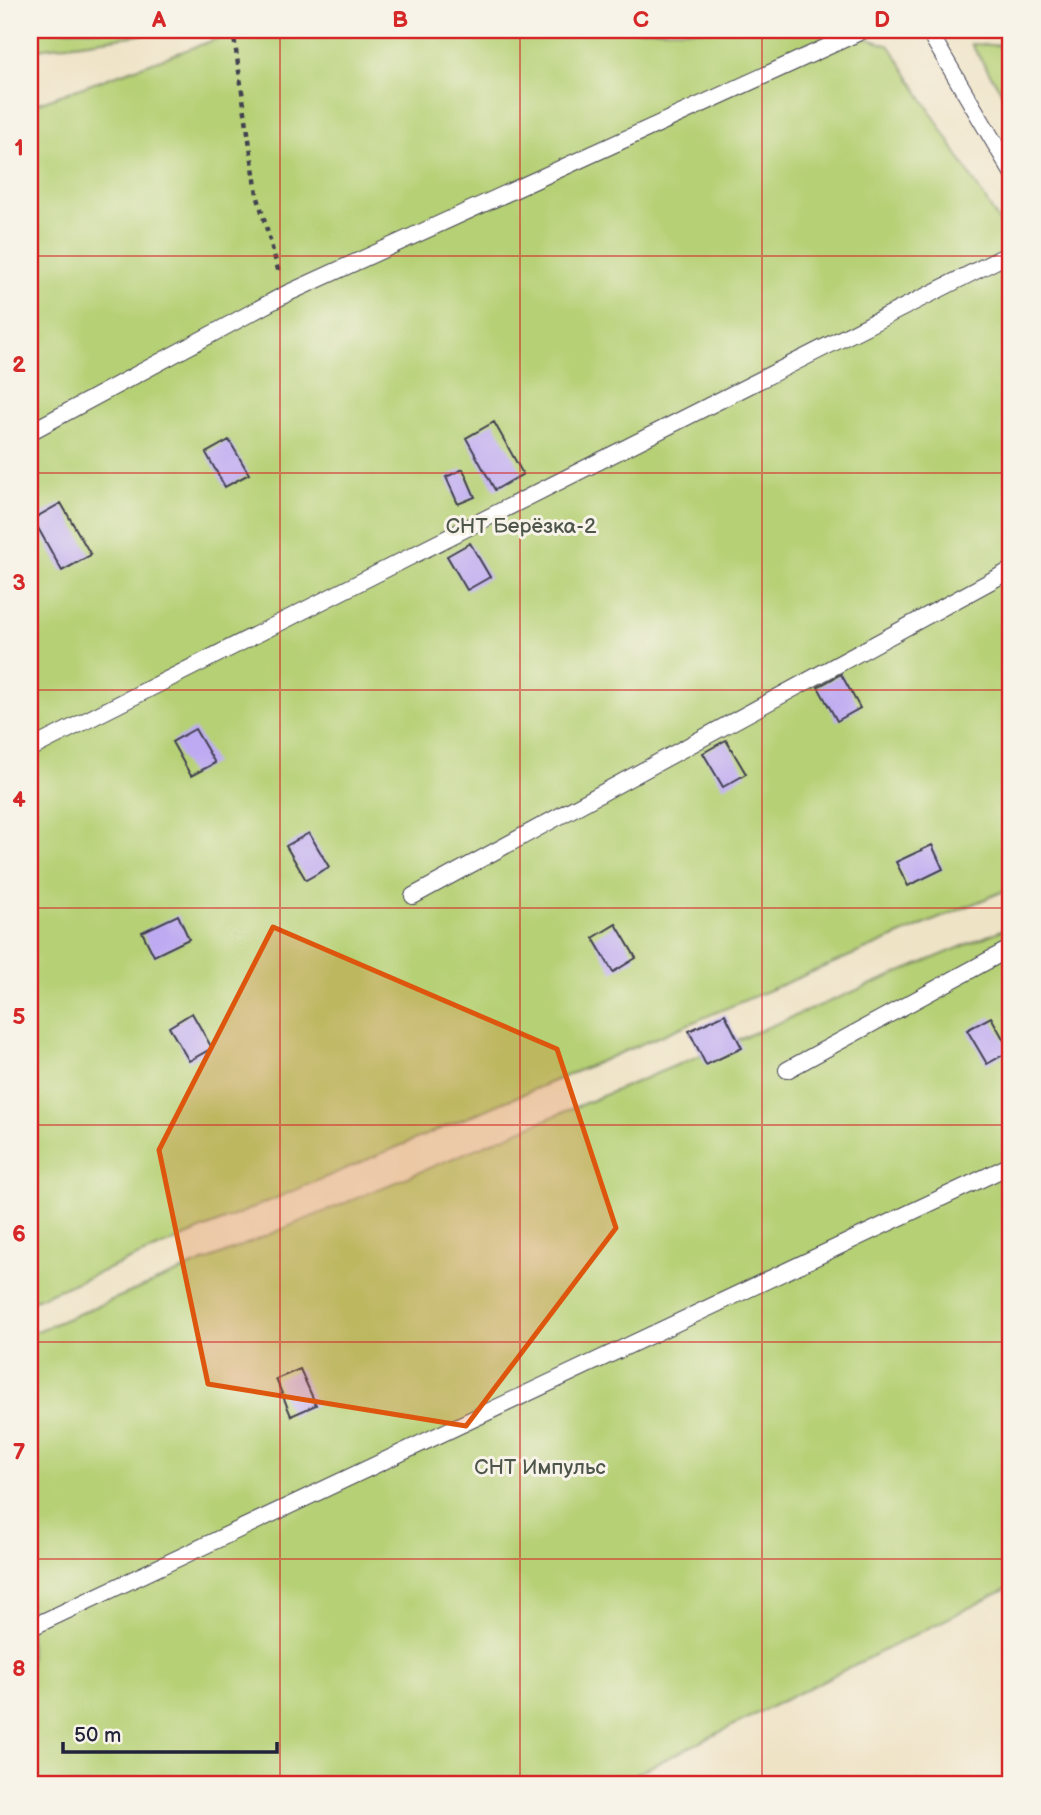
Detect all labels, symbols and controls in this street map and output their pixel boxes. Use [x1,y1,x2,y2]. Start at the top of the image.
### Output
text: A [151,6,167,34]
text: B [392,6,408,34]
text: C [633,6,649,34]
text: D [874,6,890,34]
text: 1 [14,134,24,162]
text: 2 [12,351,26,379]
park label: СНТ Берёзка-2 [446,514,597,539]
text: 3 [12,569,26,597]
text: 4 [12,786,26,814]
text: 5 [12,1003,26,1031]
text: 6 [12,1220,26,1248]
text: 7 [13,1438,26,1466]
park label: СНТ Импульс [474,1455,606,1480]
text: 8 [12,1655,26,1683]
scale bar [63,1710,276,1754]
text: 50 m [74,1723,121,1748]

